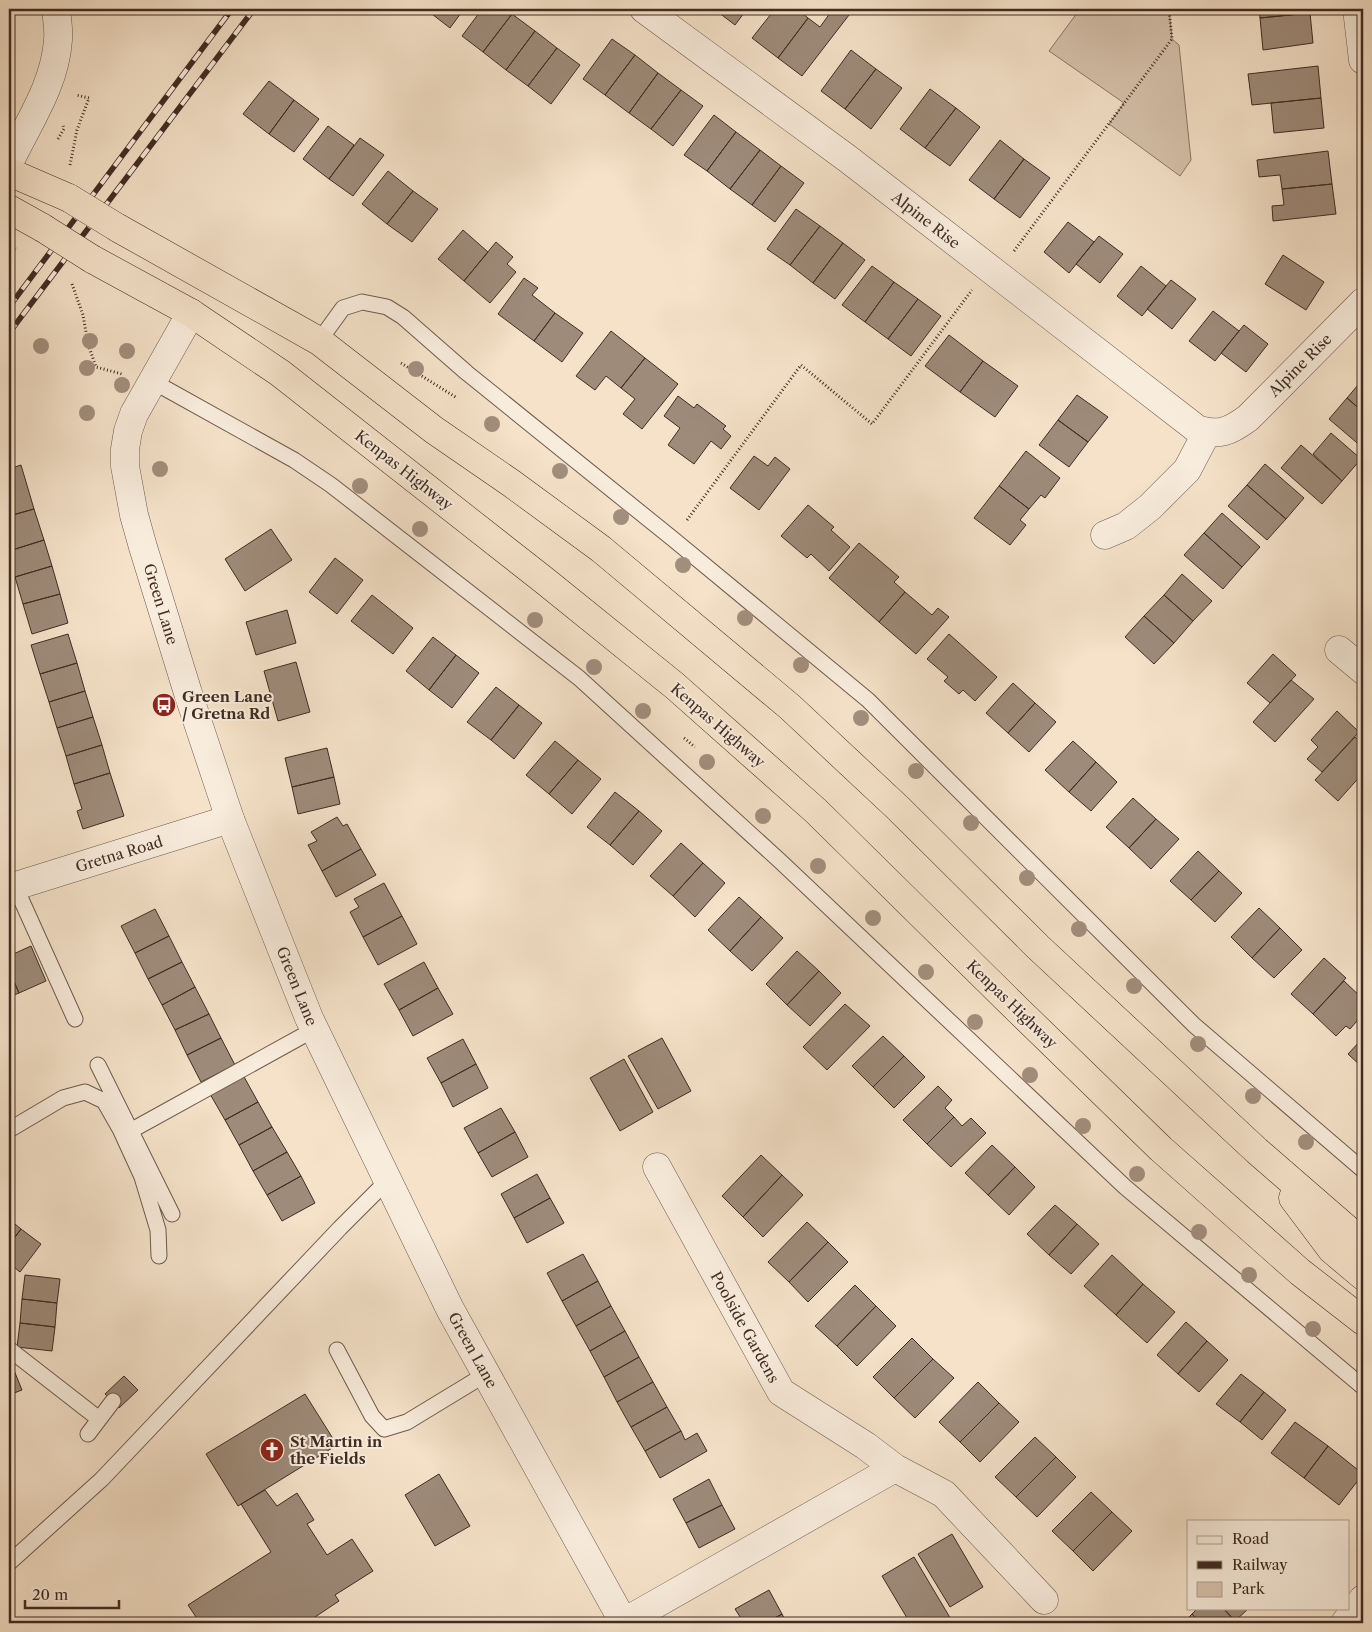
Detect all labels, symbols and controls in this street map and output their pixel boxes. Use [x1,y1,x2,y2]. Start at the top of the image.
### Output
street label: Alpine Rise [887,187,964,253]
street label: Alpine Rise [1264,329,1336,401]
street label: Kenpas Highway [351,426,457,514]
street label: Green Lane [140,561,182,647]
street label: Kenpas Highway [667,679,770,772]
place label: Green Lane / Gretna Rd [182,687,272,723]
bus stop icon: Green Lane / Gretna Rd [151,692,177,718]
street label: Gretna Road [73,832,165,876]
street label: Green Lane [272,944,322,1028]
street label: Kenpas Highway [963,956,1062,1053]
street label: Poolside Gardens [706,1268,784,1386]
street label: Green Lane [444,1309,502,1391]
place label: St Martin in the Fields [290,1432,383,1468]
church icon: St Martin in the Fields [259,1437,285,1463]
legend [1187,1520,1350,1610]
text: Road [1232,1529,1269,1548]
text: Railway [1232,1555,1288,1574]
scale bar [25,1577,119,1609]
text: Park [1232,1579,1266,1598]
text: 20 m [32,1585,68,1604]

